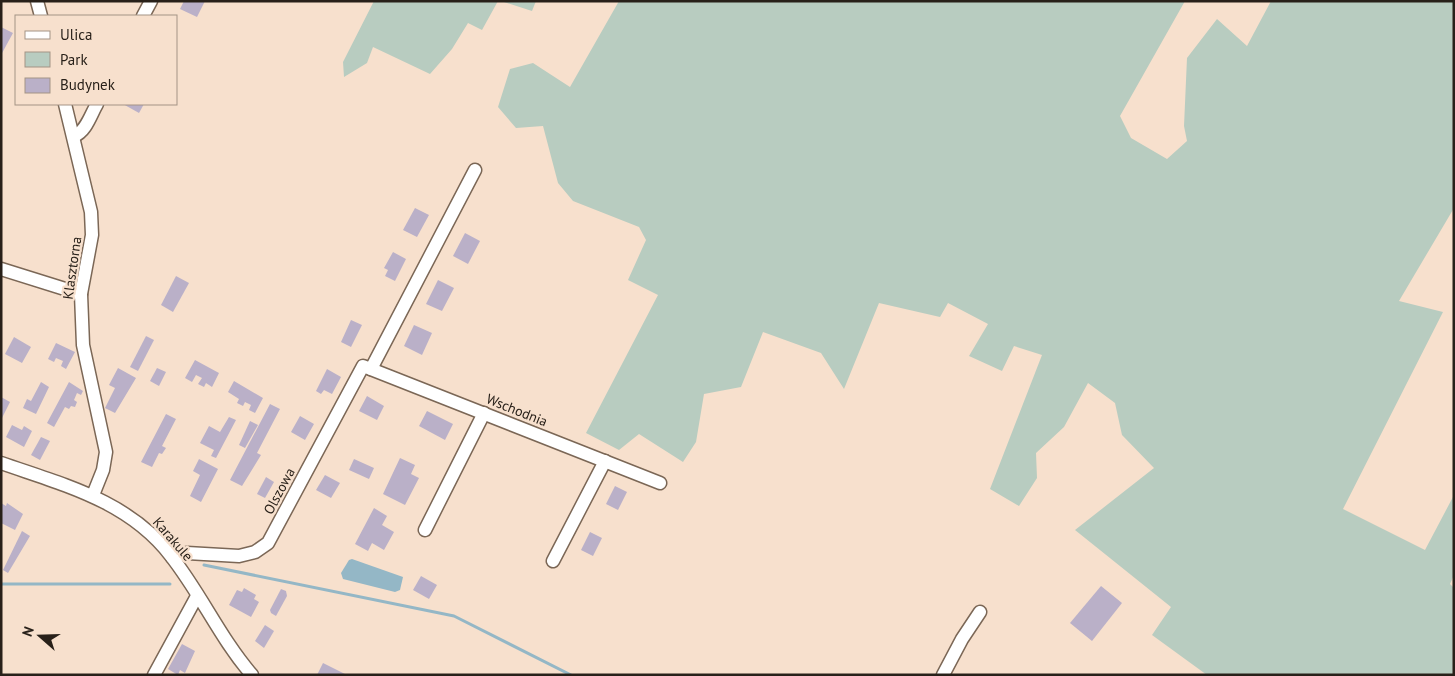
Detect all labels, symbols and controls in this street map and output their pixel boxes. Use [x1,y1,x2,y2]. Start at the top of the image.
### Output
legend [15,15,178,105]
text: Ulica [60,25,92,44]
text: Park [60,50,88,69]
text: Budynek [60,75,116,94]
street label: Klasztorna [59,235,85,301]
street label: Wschodnia [484,390,550,430]
street label: Olszowa [259,465,299,517]
street label: Karakule [149,513,197,565]
north arrow [15,611,65,661]
text: N [18,624,38,639]

